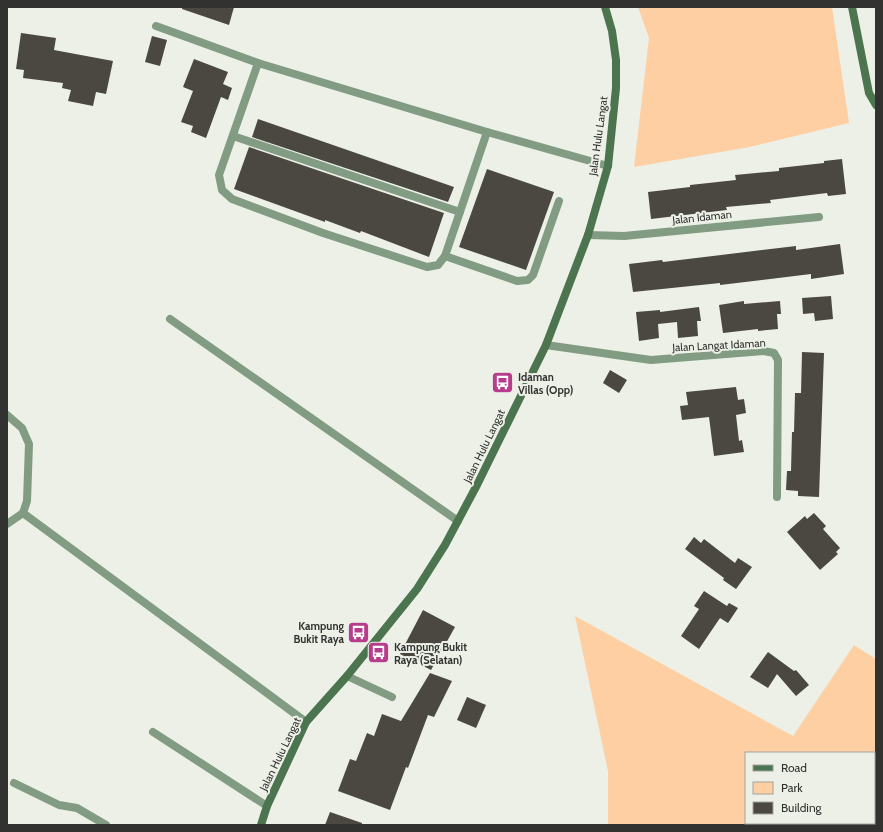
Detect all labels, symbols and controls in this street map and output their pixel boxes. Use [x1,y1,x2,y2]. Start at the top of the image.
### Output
street label: Jalan Hulu Langat [585,95,611,178]
street label: Jalan Idaman [671,207,732,227]
street label: Jalan Langat Idaman [671,336,766,354]
bus stop icon: Idaman Villas (Opp) [490,370,516,396]
place label: Idaman Villas (Opp) [518,370,573,397]
street label: Jalan Hulu Langat [460,407,508,486]
place label: Kampung Bukit Raya [293,619,345,646]
bus stop icon: Kampung Bukit Raya [346,619,372,645]
bus stop icon: Kampung Bukit Raya (Selatan) [366,640,392,666]
place label: Kampung Bukit Raya (Selatan) [394,640,467,667]
street label: Jalan Hulu Langat [256,715,304,794]
legend [745,752,875,824]
text: Road [781,760,807,775]
text: Park [781,780,803,795]
text: Building [781,800,823,815]

